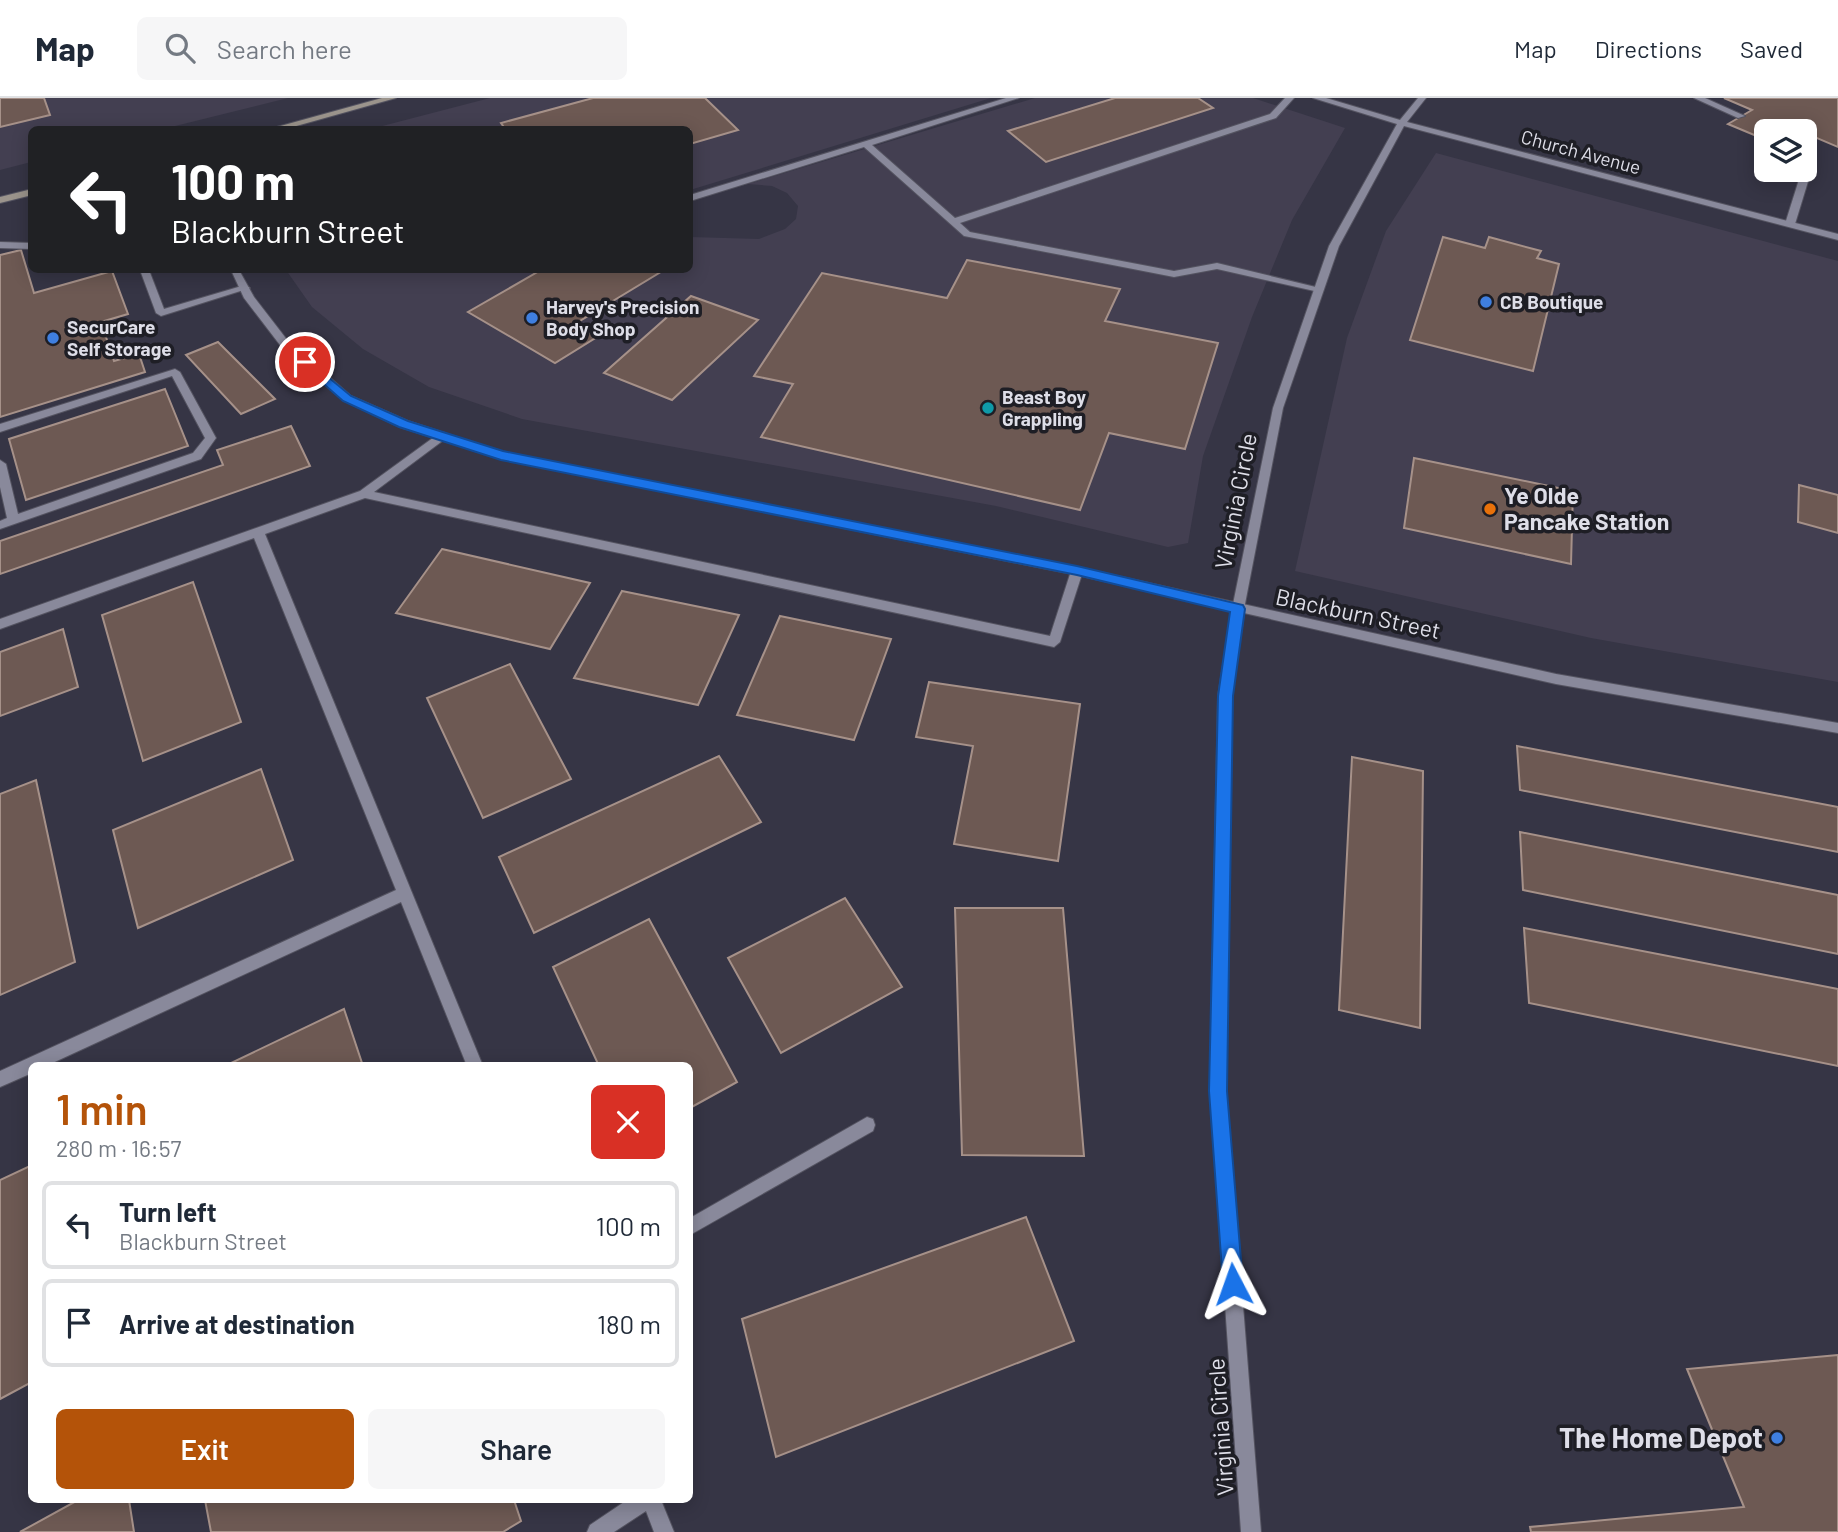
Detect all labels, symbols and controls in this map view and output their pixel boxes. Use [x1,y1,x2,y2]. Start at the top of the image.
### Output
search box [137,17,627,80]
text: Map [35,28,95,68]
icon: search [161,29,199,67]
text: Search here [217,33,352,64]
text: Map [1514,34,1557,63]
text: Directions [1595,34,1702,63]
text: Saved [1740,34,1803,63]
map controls [1754,119,1817,182]
button: layers [1754,119,1817,182]
street label: Church Avenue [1519,124,1644,179]
text: 100 m [171,151,295,210]
icon: left [56,154,147,245]
text: Blackburn Street [171,211,405,249]
place label: CB Boutique [1500,290,1603,313]
marker: CB Boutique [1478,294,1494,310]
place label: Harvey's Precision Body Shop [546,295,699,340]
marker: Harvey's Precision Body Shop [524,310,540,326]
place label: SecurCare Self Storage [67,315,172,360]
marker: SecurCare Self Storage [45,330,61,346]
pin [275,332,335,392]
icon: arrive [286,343,324,381]
place label: Beast Boy Grappling [1002,385,1086,430]
marker: Beast Boy Grappling [980,400,996,416]
street label: Virginia Circle [1208,430,1262,571]
place label: Ye Olde Pancake Station [1504,481,1669,535]
marker: Ye Olde Pancake Station [1482,501,1498,517]
street label: Blackburn Street [1273,582,1443,644]
text: 1 min [56,1083,148,1133]
button: close [591,1085,665,1159]
text: 280 m · 16:57 [56,1134,181,1162]
text: Turn left [119,1196,217,1227]
icon: left [60,1206,98,1244]
text: 100 m [596,1210,661,1241]
text: Blackburn Street [119,1227,287,1255]
position arrow [1196,1247,1270,1321]
icon: arrive [60,1304,98,1342]
text: Arrive at destination [119,1308,355,1339]
text: 180 m [597,1308,661,1339]
street label: Virginia Circle [1201,1357,1239,1497]
button: Exit [56,1409,354,1489]
button: Share [368,1409,665,1489]
place label: The Home Depot [1559,1420,1763,1454]
marker: The Home Depot [1769,1430,1785,1446]

